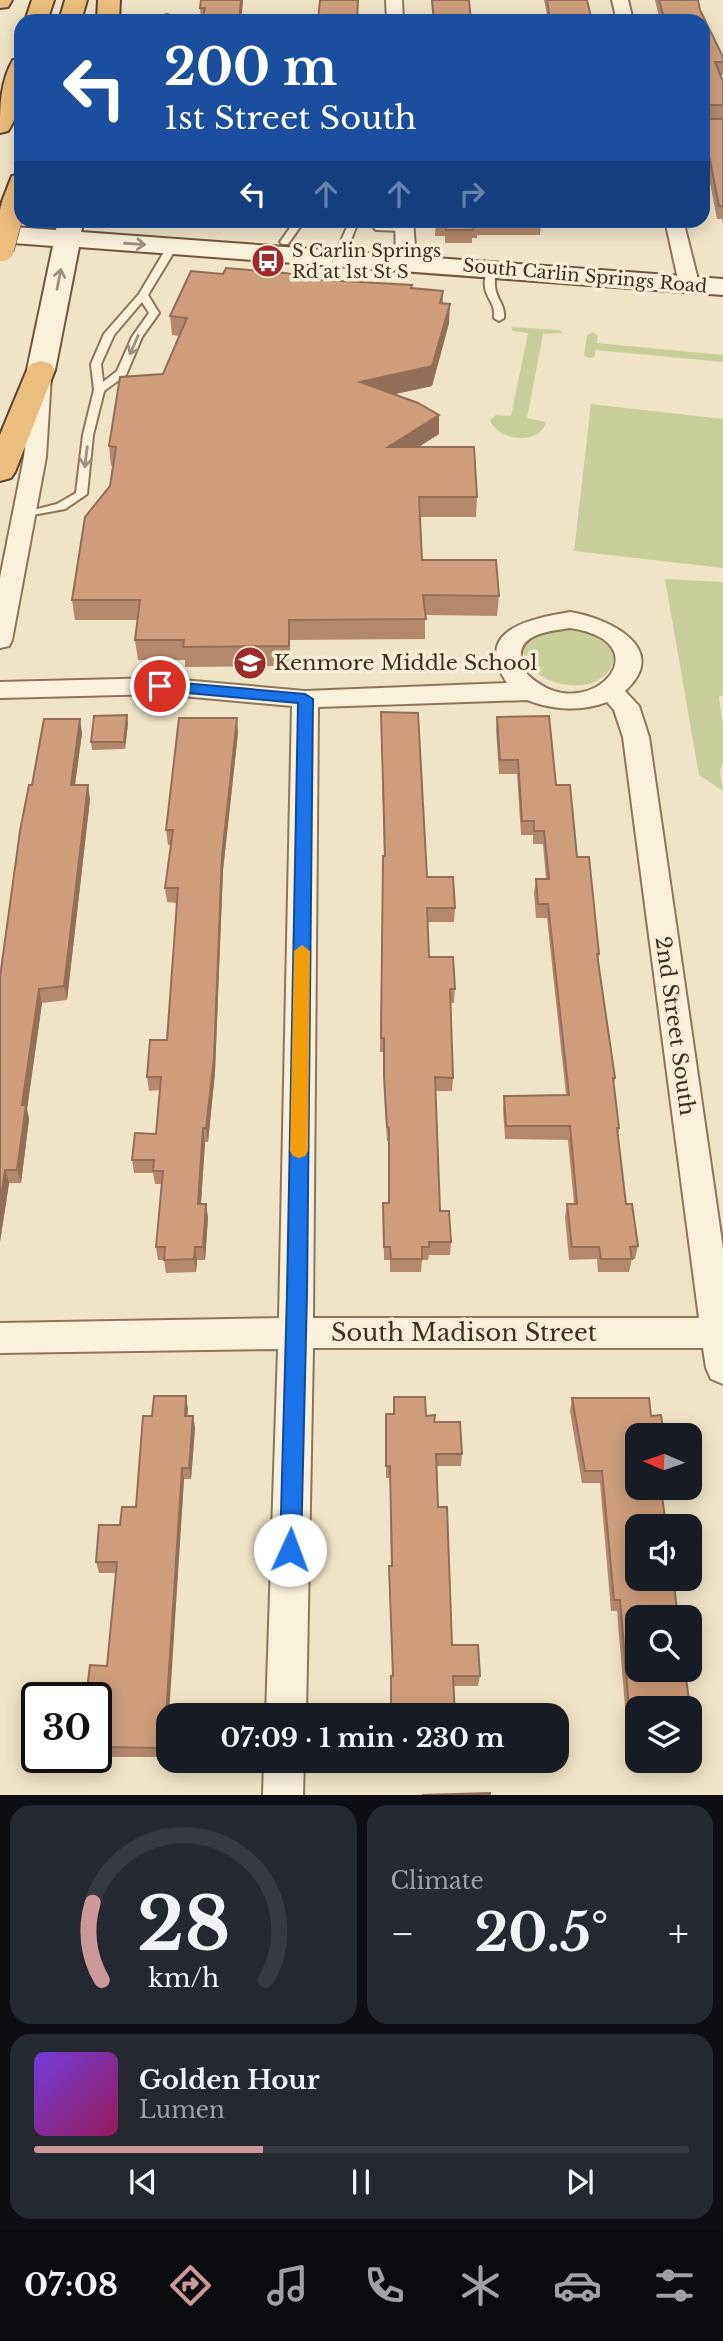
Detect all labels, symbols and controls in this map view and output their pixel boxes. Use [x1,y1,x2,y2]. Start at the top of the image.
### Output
text: 200 m [164,37,337,98]
icon: left [49,42,140,133]
text: 1st Street South [164,98,417,138]
icon: left [234,175,272,213]
icon: ahead [307,175,345,213]
icon: ahead [380,175,418,213]
icon: right [453,175,491,213]
one-way arrow [123,238,146,251]
place label: S Carlin Springs Rd at 1st St S [292,240,441,283]
bus stop icon: S Carlin Springs Rd at 1st St S [249,242,287,280]
street label: South Carlin Springs Road [462,254,708,298]
one-way arrow [53,268,67,291]
one-way arrow [127,334,140,355]
one-way arrow [79,445,92,468]
school or university icon: Kenmore Middle School [231,644,269,682]
place label: Kenmore Middle School [274,650,538,676]
pin [130,656,190,716]
icon: arrive [141,667,179,705]
street label: 2nd Street South [650,935,700,1117]
street label: South Madison Street [331,1318,597,1347]
north arrow [625,1423,702,1500]
map controls [625,1423,702,1773]
position arrow [253,1513,327,1587]
button: sound [625,1514,702,1591]
button: search [625,1605,702,1682]
speed limit sign: 30 [21,1682,112,1773]
button: layers [625,1696,702,1773]
text: 07:09 · 1 min · 230 m [221,1722,504,1754]
text: Climate [391,1867,484,1895]
text: 28 [136,1880,230,1971]
text: 20.5° [474,1901,608,1965]
text: − [391,1910,415,1957]
text: + [668,1910,689,1957]
text: km/h [148,1963,219,1994]
text: Golden Hour [139,2064,320,2096]
text: Lumen [139,2096,225,2124]
icon: previous [124,2163,162,2201]
icon: pause [342,2163,380,2201]
icon: next [561,2163,599,2201]
icon: directions [166,2261,215,2310]
icon: music [263,2261,312,2310]
icon: phone [360,2261,409,2310]
icon: climate [456,2261,505,2310]
icon: car [553,2261,602,2310]
icon: filters [650,2261,699,2310]
text: 07:08 [24,2265,118,2305]

